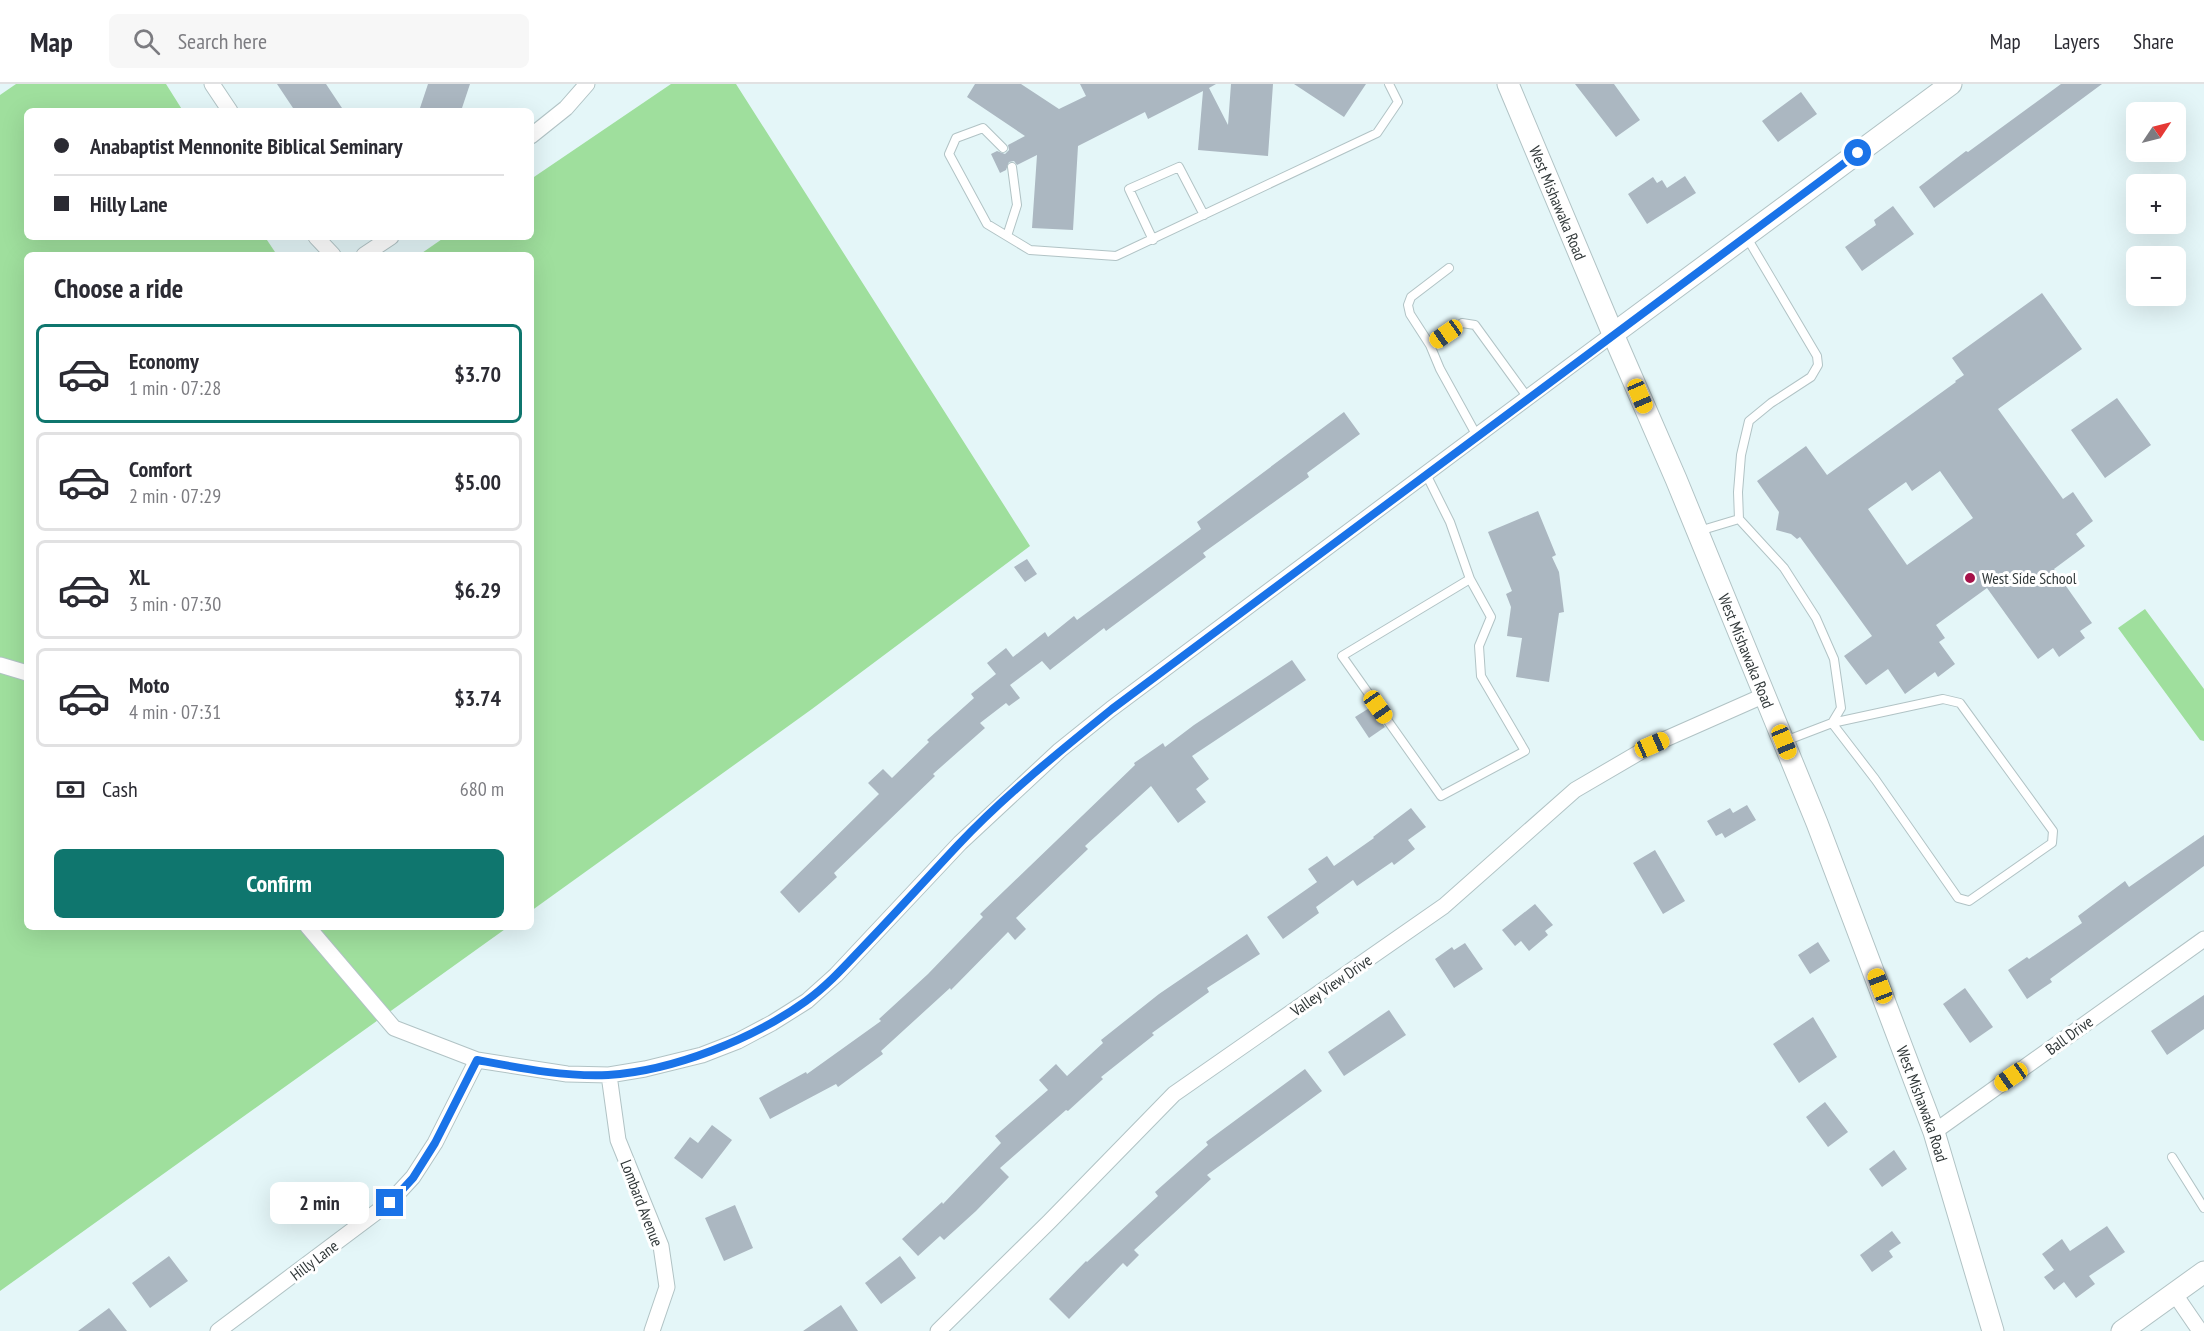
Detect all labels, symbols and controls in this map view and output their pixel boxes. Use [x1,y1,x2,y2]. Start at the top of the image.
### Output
search box [109,14,529,68]
text: Map [30,23,73,60]
icon: search [130,25,163,58]
text: Search here [178,27,267,55]
text: Map [1990,28,2021,55]
text: Layers [2054,28,2100,55]
text: Share [2133,28,2174,55]
north arrow [2126,102,2186,162]
map controls [2126,102,2186,306]
text: Anabaptist Mennonite Biblical Seminary [90,132,403,160]
route start [1844,139,1871,166]
street label: West Mishawaka Road [1525,143,1591,263]
button: + [2126,174,2186,234]
text: Hilly Lane [90,190,168,218]
button: − [2126,246,2186,306]
text: Choose a ride [54,271,183,305]
car [1426,316,1466,352]
icon: car [57,347,111,401]
text: Economy [129,347,199,375]
text: $3.70 [454,360,501,388]
text: 1 min · 07:28 [129,375,221,401]
car [1625,376,1655,416]
icon: car [57,455,111,509]
text: Comfort [129,455,192,483]
text: $5.00 [454,468,501,496]
text: 2 min · 07:29 [129,483,221,509]
icon: car [57,563,111,617]
text: XL [129,563,150,591]
place label: West Side School [1982,568,2077,588]
marker: West Side School [1963,571,1977,585]
text: $6.29 [454,576,501,604]
text: 3 min · 07:30 [129,591,221,617]
street label: West Mishawaka Road [1714,591,1779,711]
icon: car [57,671,111,725]
text: Moto [129,671,170,699]
text: $3.74 [454,684,501,712]
car [1360,687,1396,727]
text: 4 min · 07:31 [129,699,221,725]
car [1769,722,1799,762]
car [1632,729,1672,761]
icon: cash [54,773,87,806]
text: Cash [102,775,138,803]
text: 680 m [460,776,504,802]
button: Confirm [54,849,504,918]
street label: Valley View Drive [1286,950,1375,1021]
car [1865,966,1895,1006]
street label: Ball Drive [2041,1011,2097,1059]
street label: West Mishawaka Road [1892,1043,1952,1164]
car [1991,1059,2031,1095]
street label: Lombard Avenue [616,1157,668,1249]
callout: 2 min [270,1182,369,1224]
route end [376,1189,403,1216]
text: 2 min [299,1190,340,1216]
street label: Hilly Lane [286,1235,342,1285]

